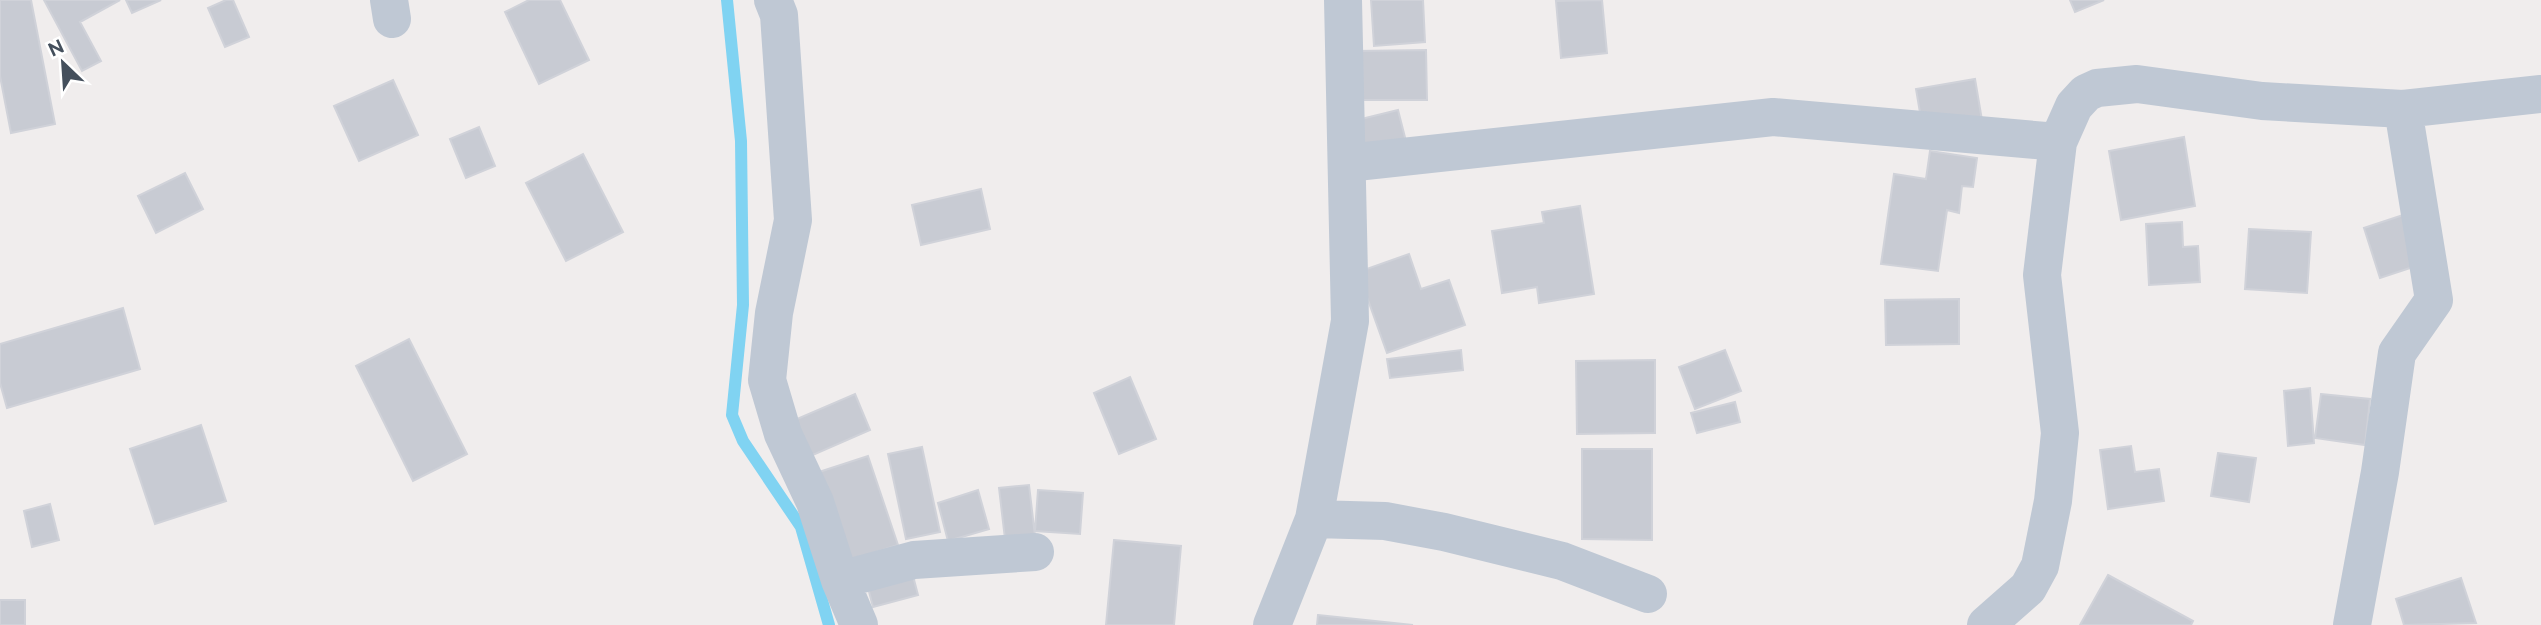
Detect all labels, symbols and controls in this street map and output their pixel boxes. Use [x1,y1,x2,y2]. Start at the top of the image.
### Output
north arrow [28,28,98,98]
text: N [45,35,67,61]

